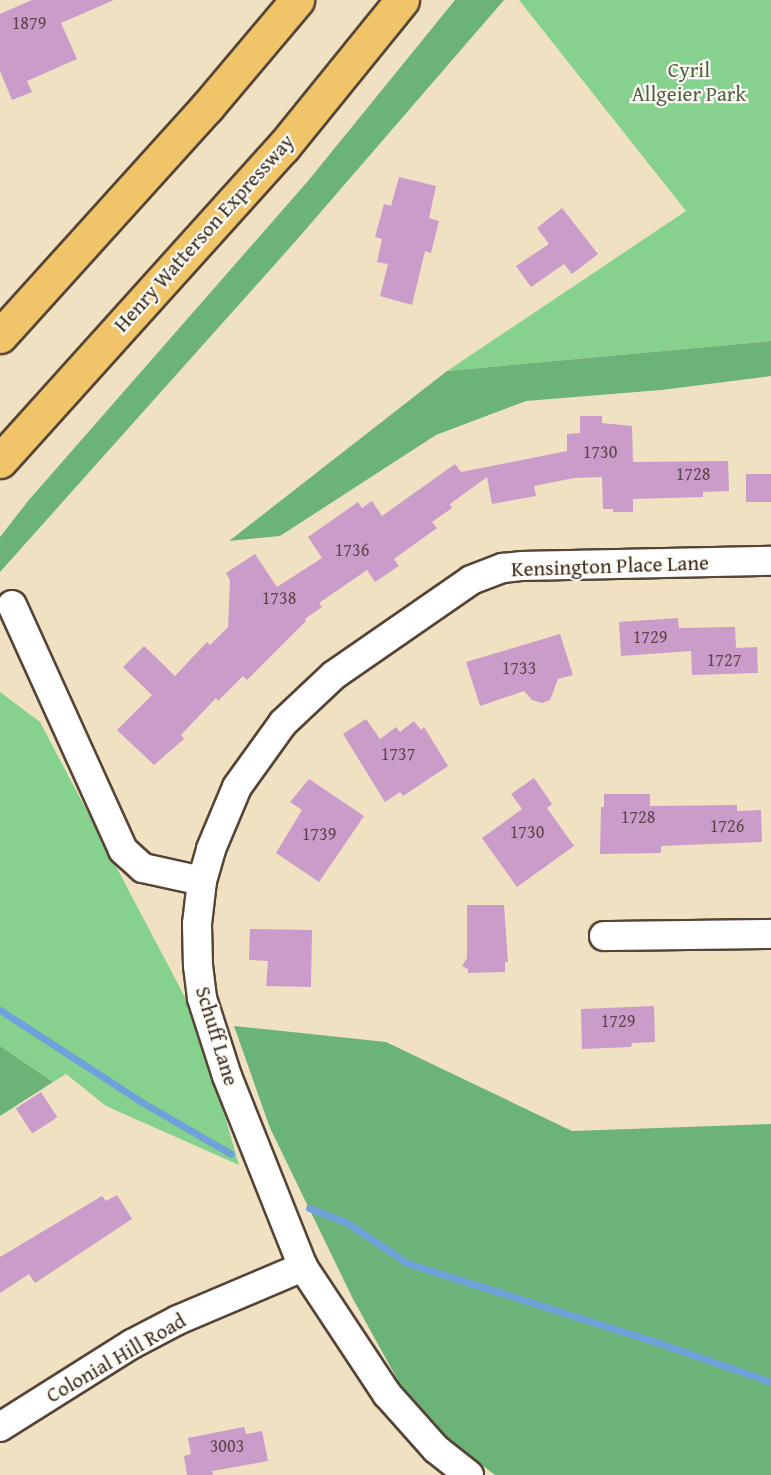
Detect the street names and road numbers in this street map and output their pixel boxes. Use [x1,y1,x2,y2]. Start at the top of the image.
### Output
street label: Henry Watterson Expressway [108,129,300,337]
street label: Kensington Place Lane [511,550,709,582]
street label: Schuff Lane [190,983,244,1089]
street label: Colonial Hill Road [42,1308,190,1408]

